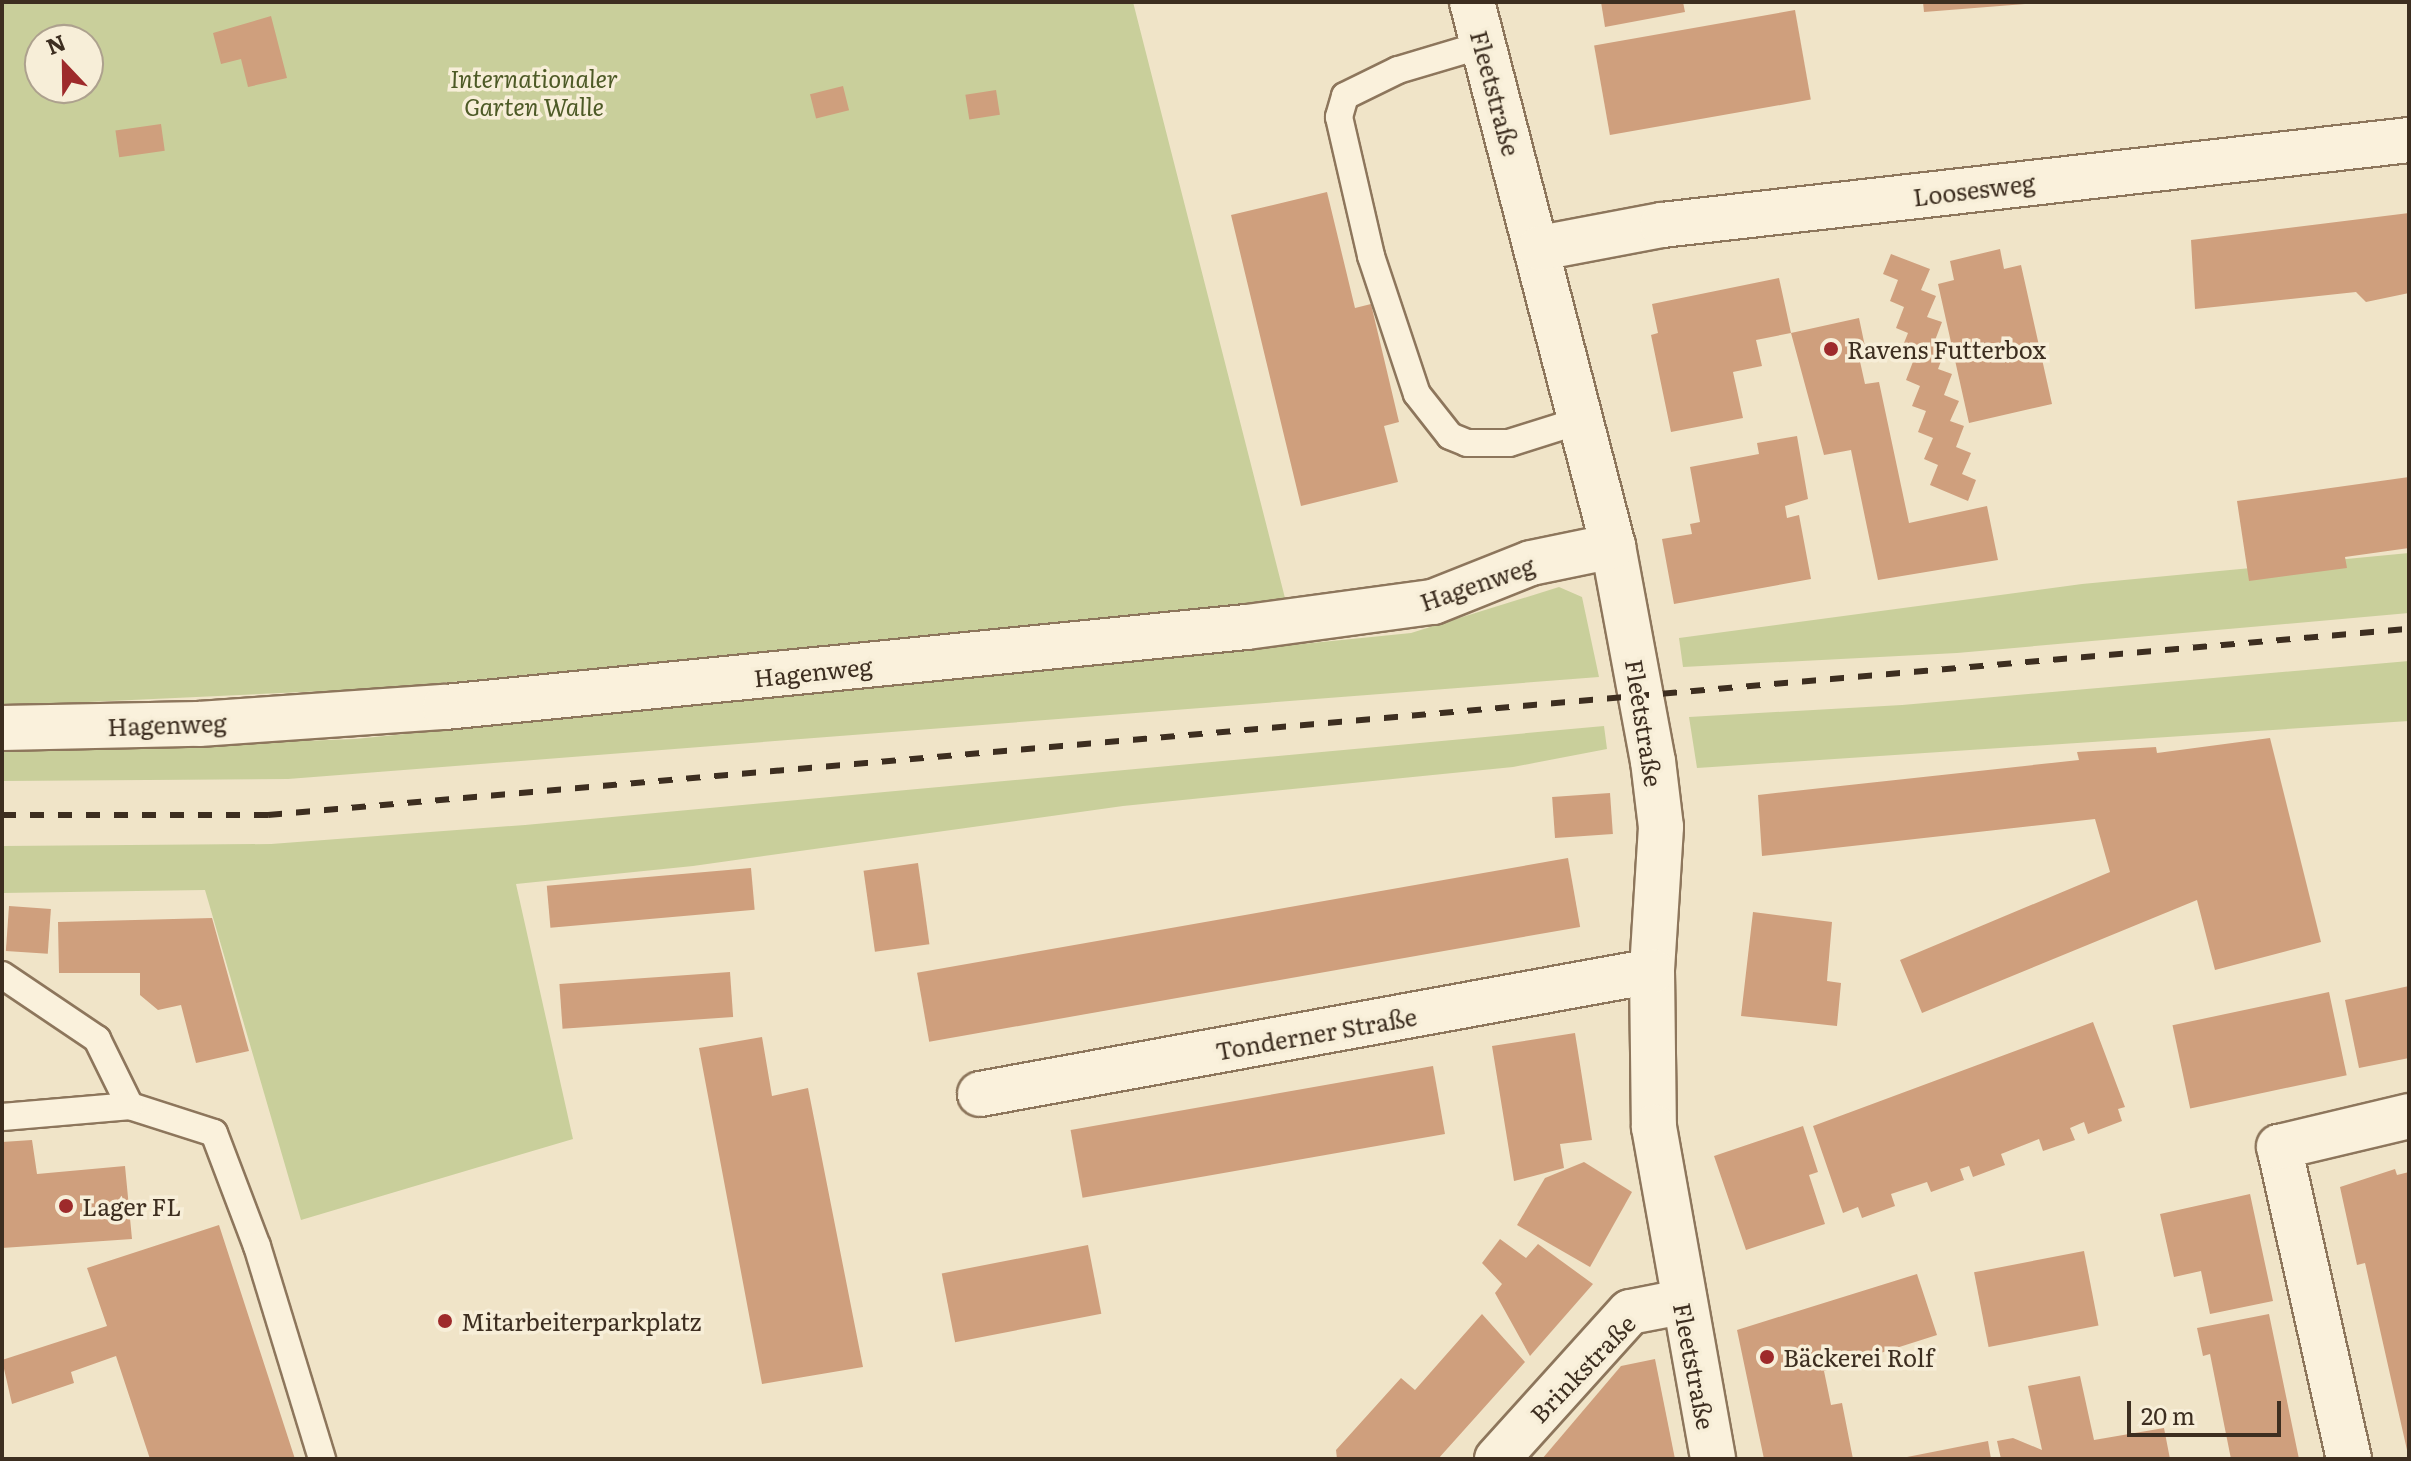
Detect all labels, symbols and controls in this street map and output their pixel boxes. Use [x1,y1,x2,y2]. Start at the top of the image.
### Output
north arrow [24,24,104,104]
text: N [41,24,70,62]
street label: Fleetstraße [1465,27,1527,159]
park label: Internationaler Garten Walle [450,64,618,120]
street label: Loosesweg [1911,167,2037,211]
place label: Ravens Futterbox [1847,335,2046,363]
marker: Ravens Futterbox [1822,340,1840,358]
street label: Hagenweg [1416,550,1538,616]
street label: Hagenweg [752,650,874,692]
street label: Fleetstraße [1621,657,1669,789]
street label: Hagenweg [107,708,227,740]
street label: Tonderner Straße [1213,1001,1419,1065]
place label: Lager FL [82,1192,182,1220]
marker: Lager FL [57,1197,75,1215]
street label: Fleetstraße [1669,1300,1721,1432]
place label: Mitarbeiterparkplatz [461,1307,702,1335]
street label: Brinkstraße [1524,1308,1640,1428]
marker: Mitarbeiterparkplatz [436,1312,454,1330]
place label: Bäckerei Rolf [1783,1343,1934,1371]
marker: Bäckerei Rolf [1758,1348,1776,1366]
scale bar [2131,1385,2285,1435]
text: 20 m [2141,1397,2195,1432]

